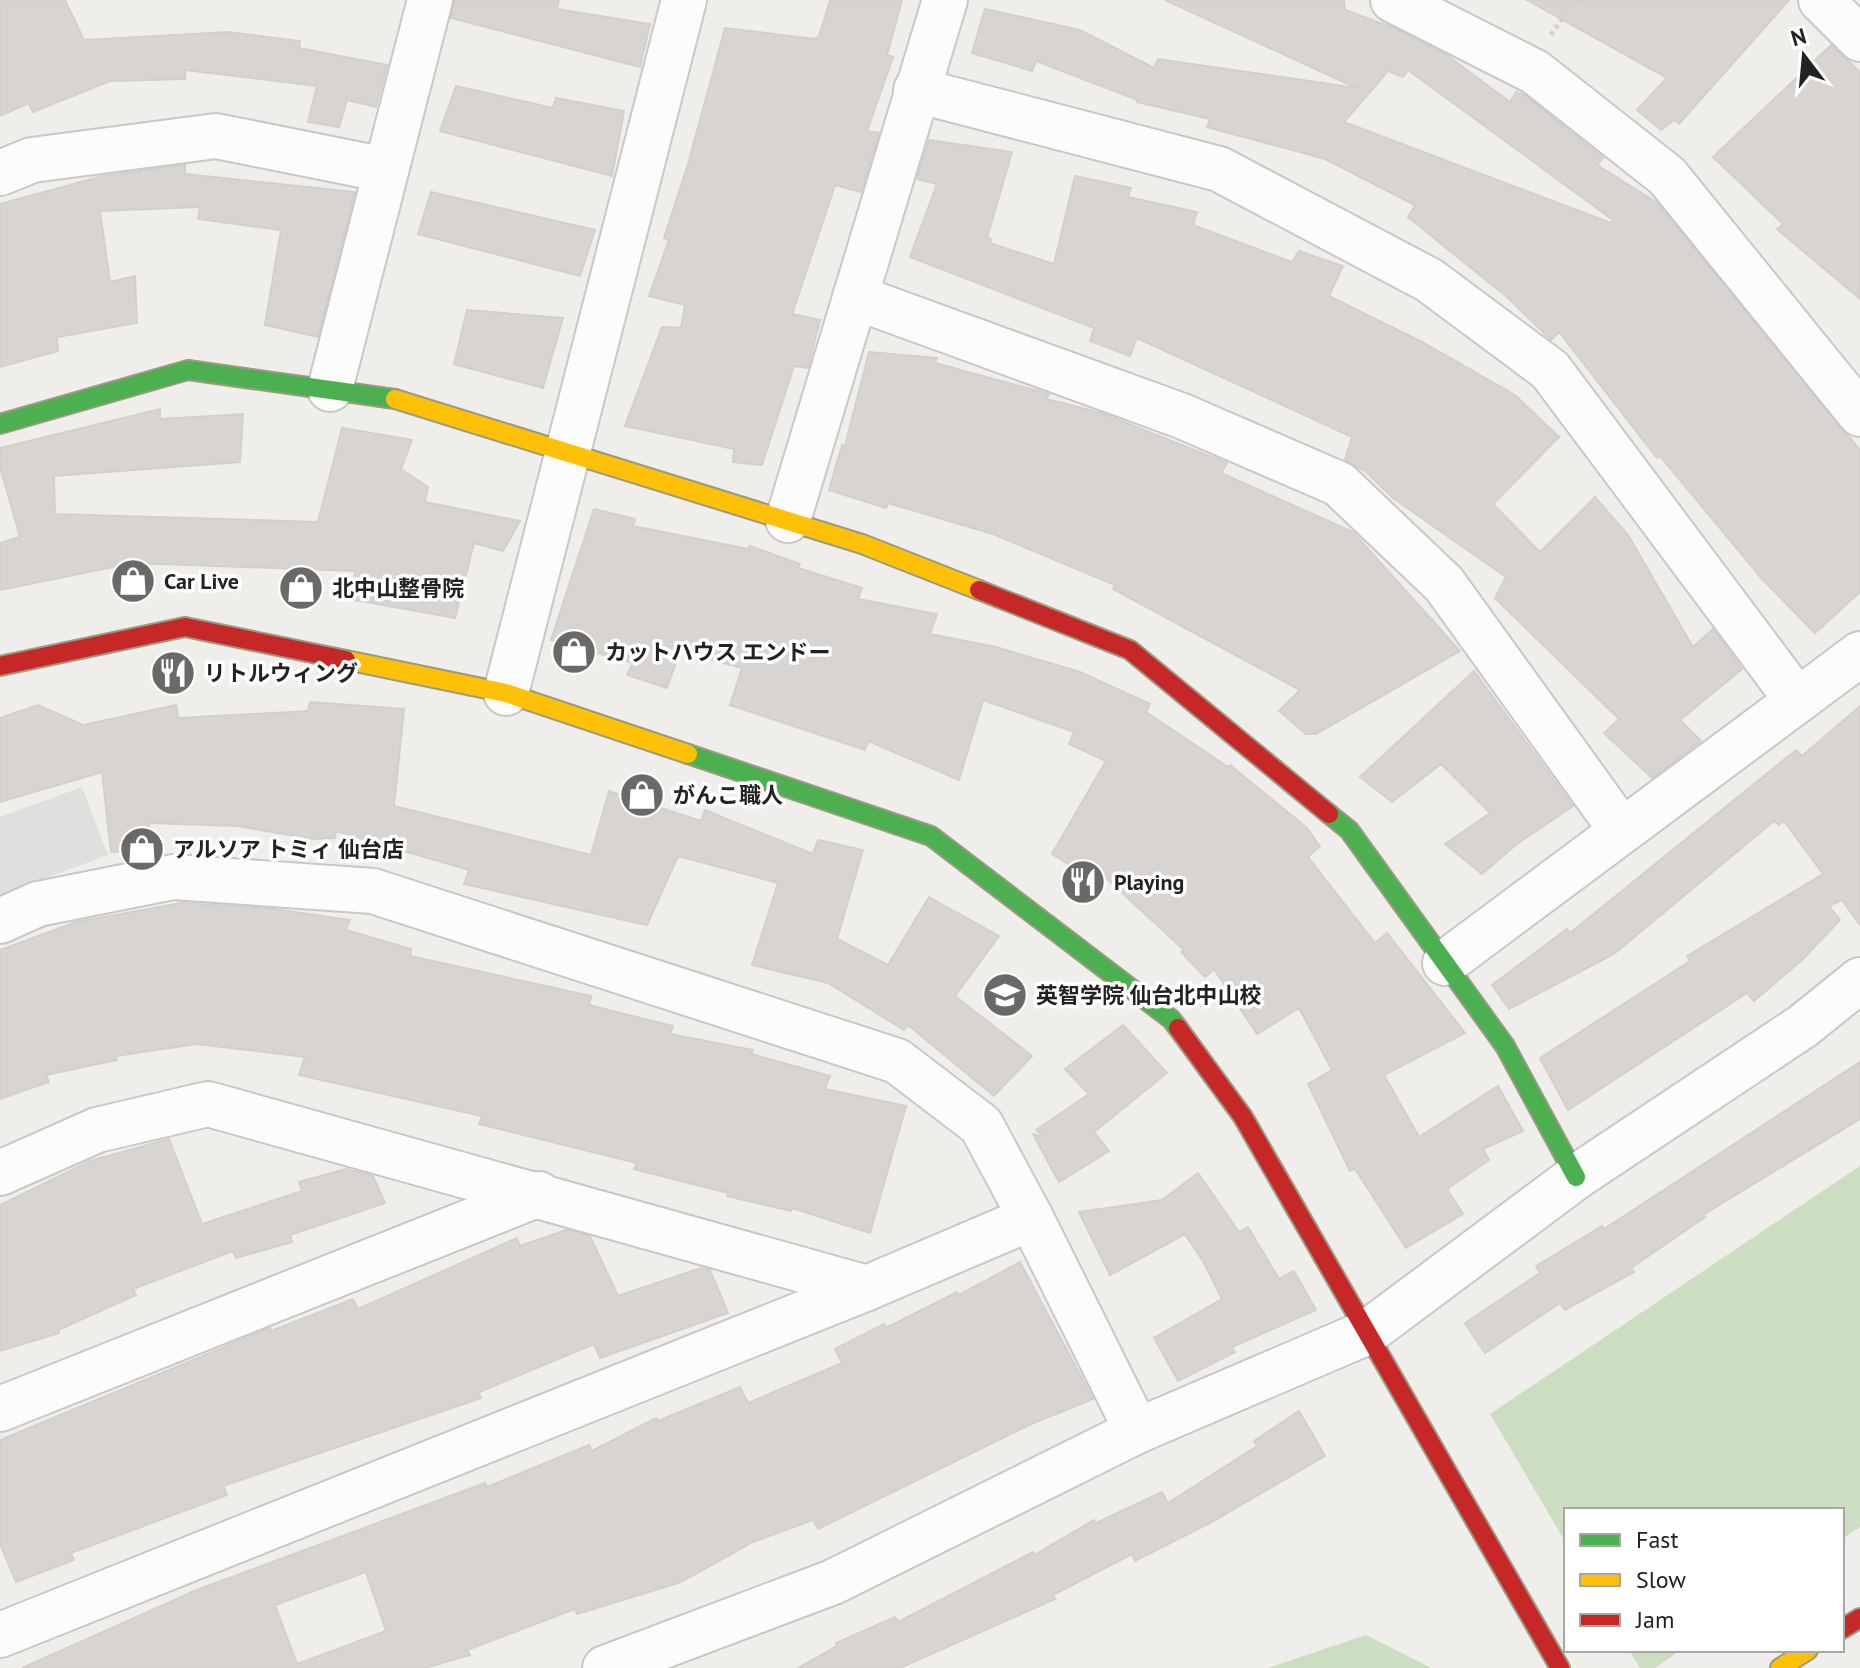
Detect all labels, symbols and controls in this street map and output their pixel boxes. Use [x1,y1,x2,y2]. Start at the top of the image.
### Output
north arrow [1764,16,1844,96]
text: N [1788,21,1809,52]
shop icon: Car Live [109,557,157,605]
shop icon: 北中山整骨院 [277,564,325,612]
place label: Car Live [164,567,239,595]
place label: 北中山整骨院 [332,574,464,602]
shop icon: カットハウス エンドー [550,628,598,676]
place label: カットハウス エンドー [605,638,831,666]
restaurant icon: リトルウィング [149,649,197,697]
place label: リトルウィング [204,659,358,687]
shop icon: がんこ職人 [618,771,666,819]
place label: がんこ職人 [673,781,783,809]
shop icon: アルソア トミィ 仙台店 [118,825,166,873]
place label: アルソア トミィ 仙台店 [173,835,404,863]
restaurant icon: Playing [1059,858,1107,906]
place label: Playing [1114,868,1184,896]
school or university icon: 英智学院 仙台北中山校 [981,971,1029,1019]
place label: 英智学院 仙台北中山校 [1036,981,1262,1009]
legend [1564,1508,1844,1652]
text: Fast [1636,1524,1679,1555]
text: Slow [1636,1564,1686,1595]
text: Jam [1635,1604,1674,1635]

